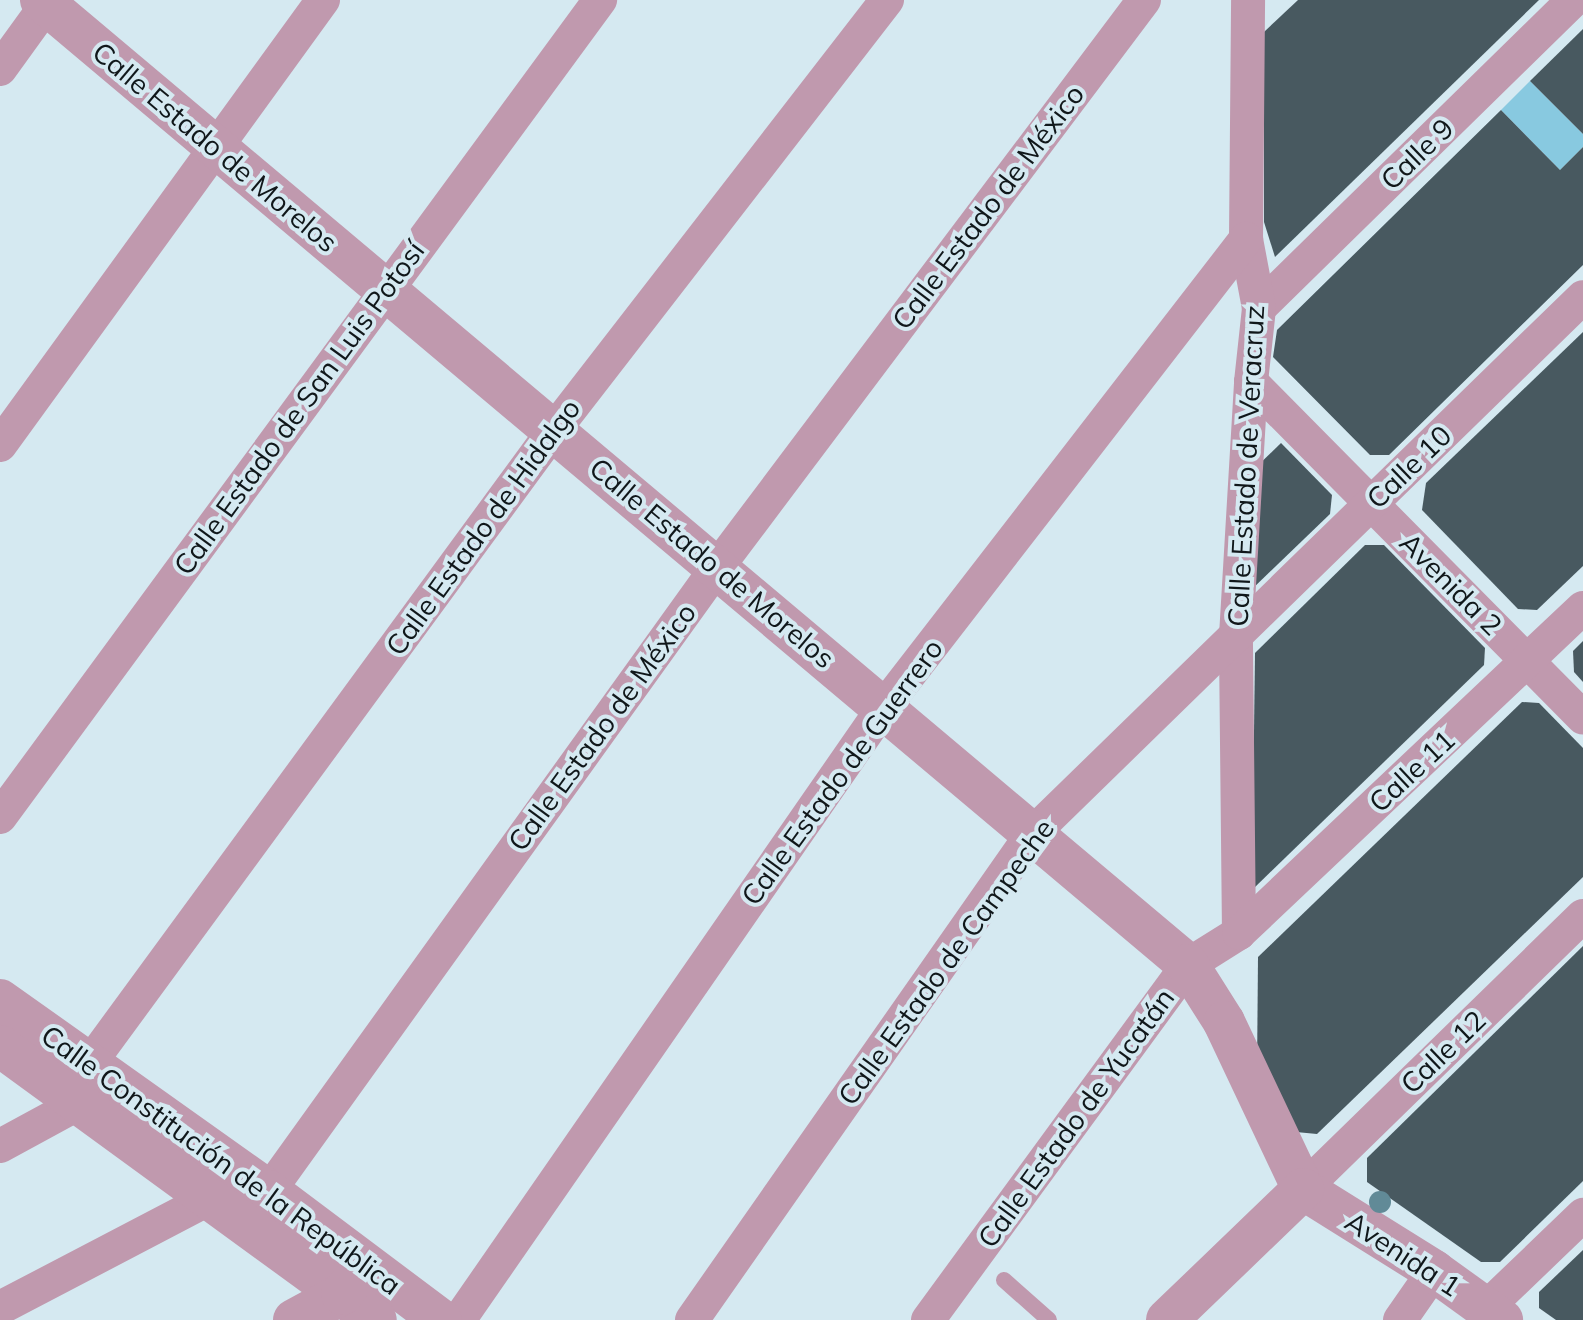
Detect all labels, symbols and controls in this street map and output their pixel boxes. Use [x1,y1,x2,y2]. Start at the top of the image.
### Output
street label: Calle Estado de Morelos [86,35,344,259]
street label: Calle Estado de México [885,78,1091,336]
street label: Calle 9 [1374,111,1460,197]
street label: Calle Estado de San Luis Potosí [167,235,431,581]
street label: Calle Estado de Veracruz [1221,304,1271,628]
street label: Calle Estado de Hidalgo [379,392,587,662]
street label: Calle 10 [1360,418,1458,516]
street label: Calle Estado de Morelos [583,451,841,675]
street label: Avenida 2 [1393,526,1509,642]
street label: Calle Estado de México [501,597,703,857]
street label: Calle Estado de Guerrero [734,632,950,912]
street label: Calle 11 [1362,723,1462,819]
street label: Calle Estado de Campeche [831,813,1061,1111]
street label: Calle Estado de Yucatán [971,982,1181,1254]
street label: Calle 12 [1394,1003,1492,1101]
street label: Calle Constitución de la República [35,1018,407,1302]
street label: Avenida 1 [1339,1204,1467,1304]

